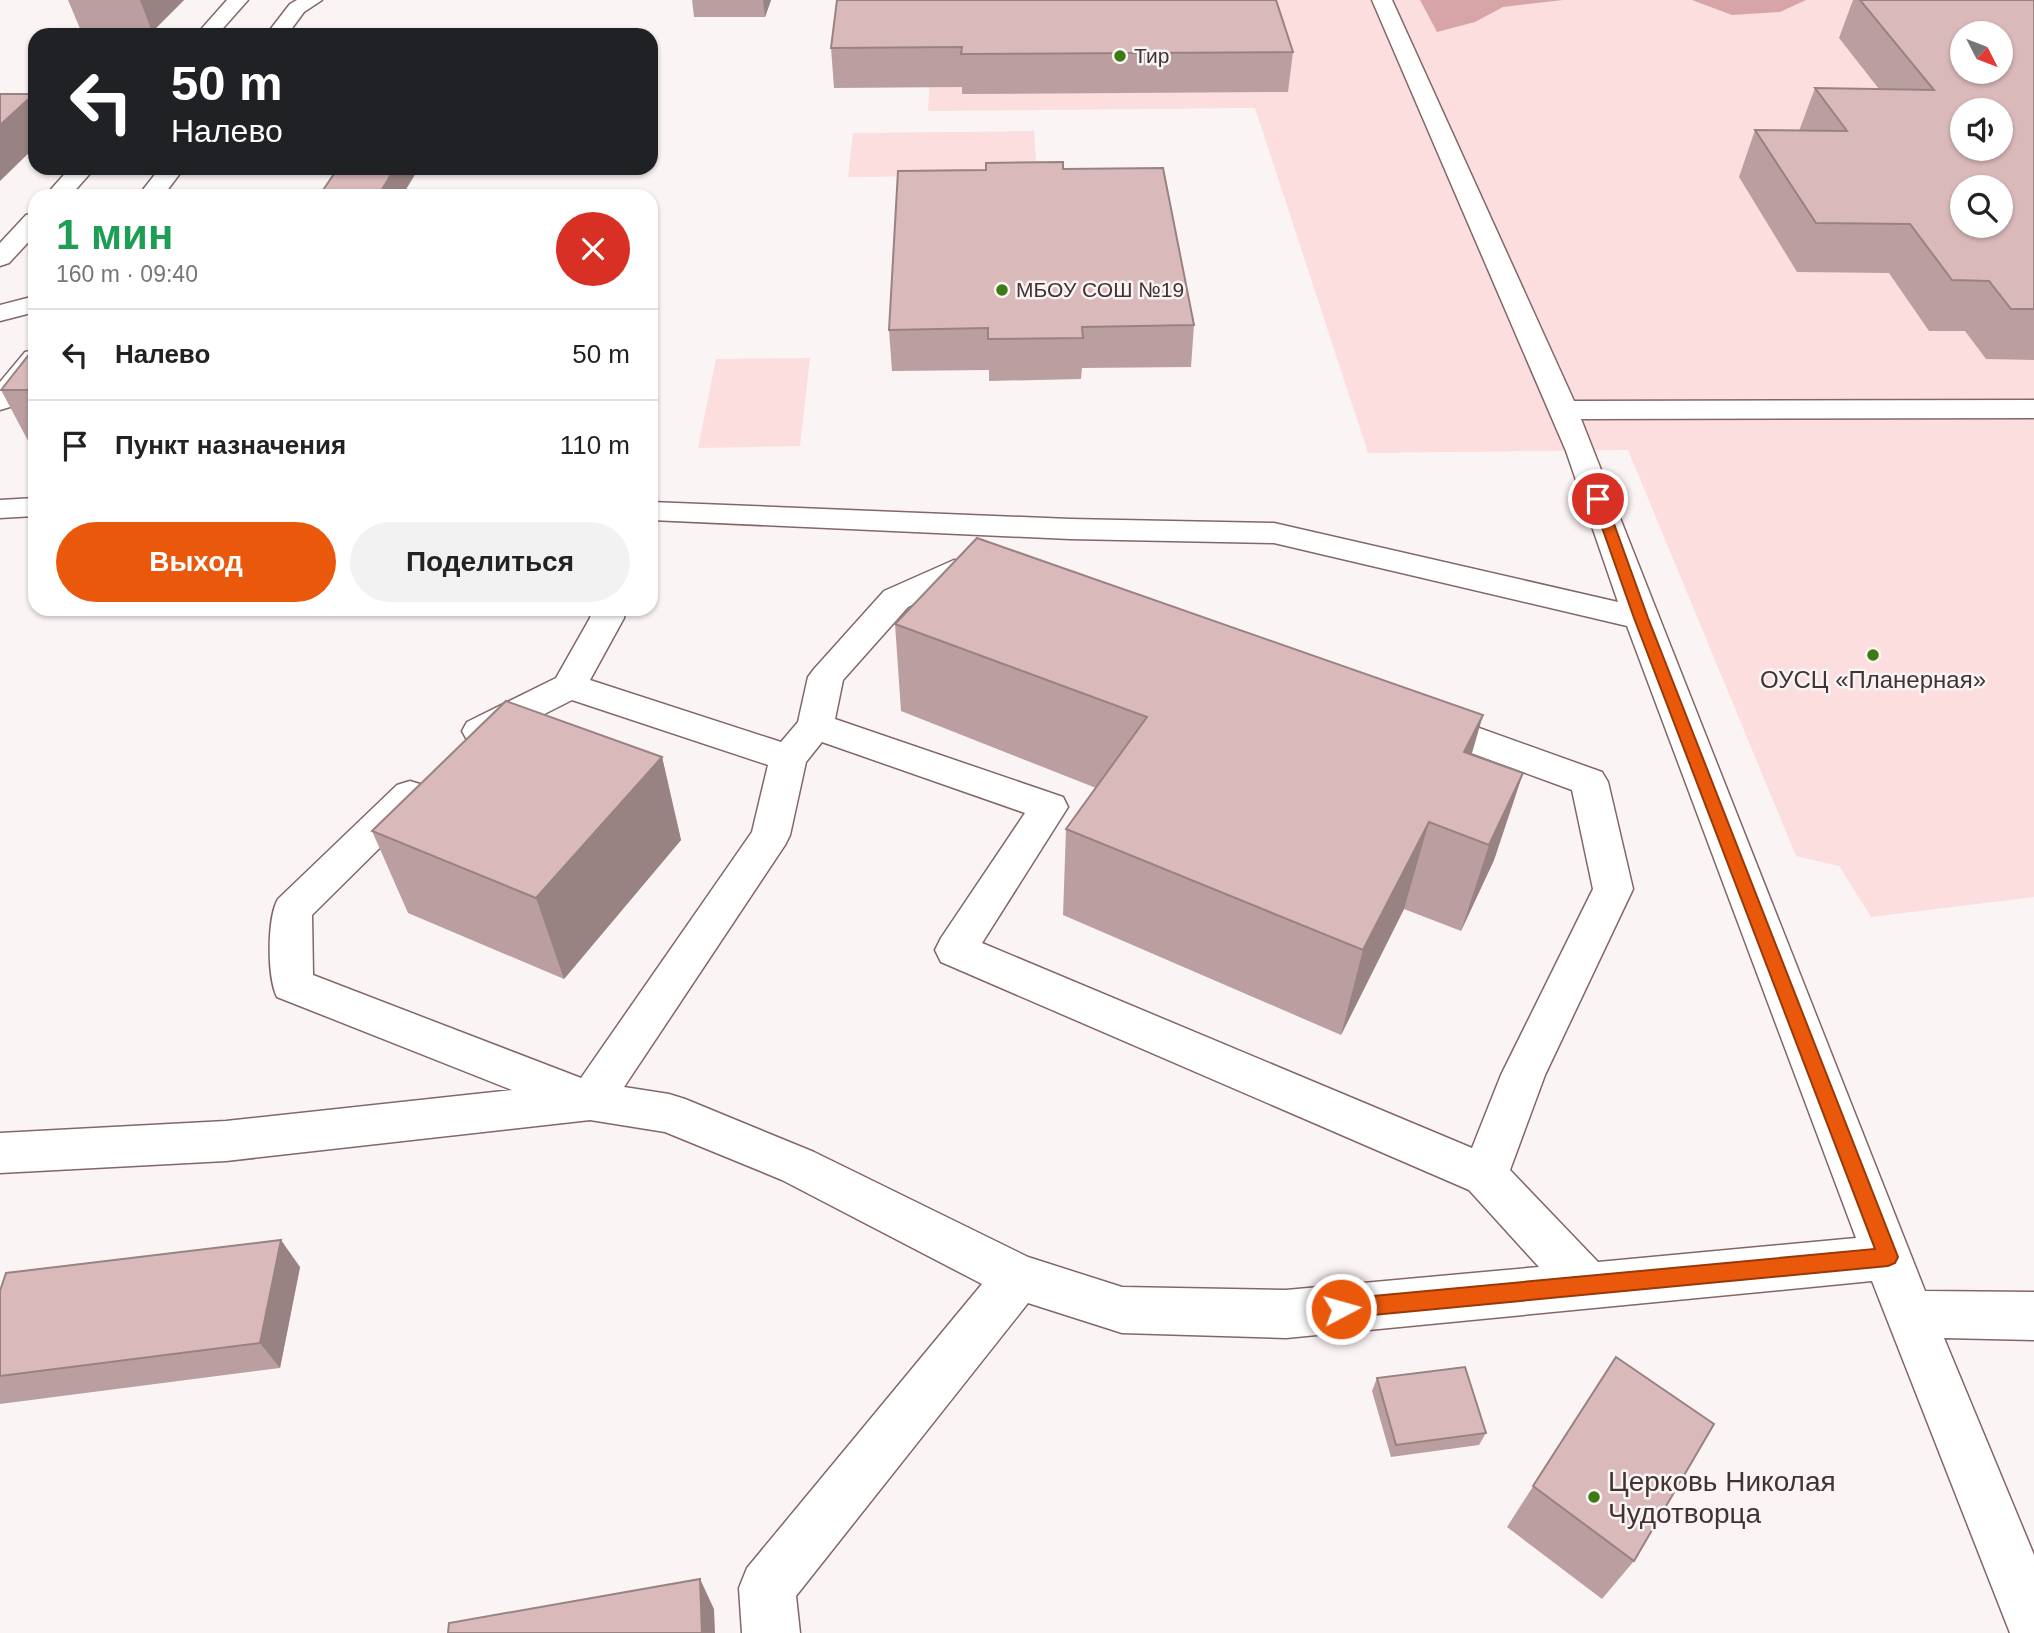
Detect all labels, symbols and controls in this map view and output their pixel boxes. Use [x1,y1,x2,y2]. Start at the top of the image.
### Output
north arrow [1950,21,2012,84]
map controls [1950,21,2013,238]
place label: Тир [1134,44,1169,67]
marker: Тир [1112,48,1128,64]
icon: left [56,56,147,147]
text: 50 m [171,56,283,110]
button: sound [1950,98,2013,161]
text: Налево [171,113,283,149]
button: search [1950,175,2013,238]
text: 1 мин [56,211,173,258]
button: close [556,212,630,286]
text: 160 m · 09:40 [56,261,198,287]
place label: МБОУ СОШ №19 [1016,278,1184,301]
marker: МБОУ СОШ №19 [994,282,1010,298]
icon: left [56,336,94,374]
text: Налево [115,339,210,369]
text: 50 m [572,339,630,369]
icon: arrive [56,427,94,465]
text: Пункт назначения [115,430,346,460]
text: 110 m [560,430,630,460]
pin [1568,469,1628,529]
icon: arrive [1579,480,1617,518]
button: Выход [56,522,336,602]
button: Поделиться [350,522,630,602]
marker: ОУСЦ «Планерная» [1865,647,1881,663]
place label: ОУСЦ «Планерная» [1760,666,1986,693]
position arrow [1304,1272,1378,1346]
place label: Церковь Николая Чудотворца [1608,1466,1836,1529]
marker: Церковь Николая Чудотворца [1586,1489,1602,1505]

